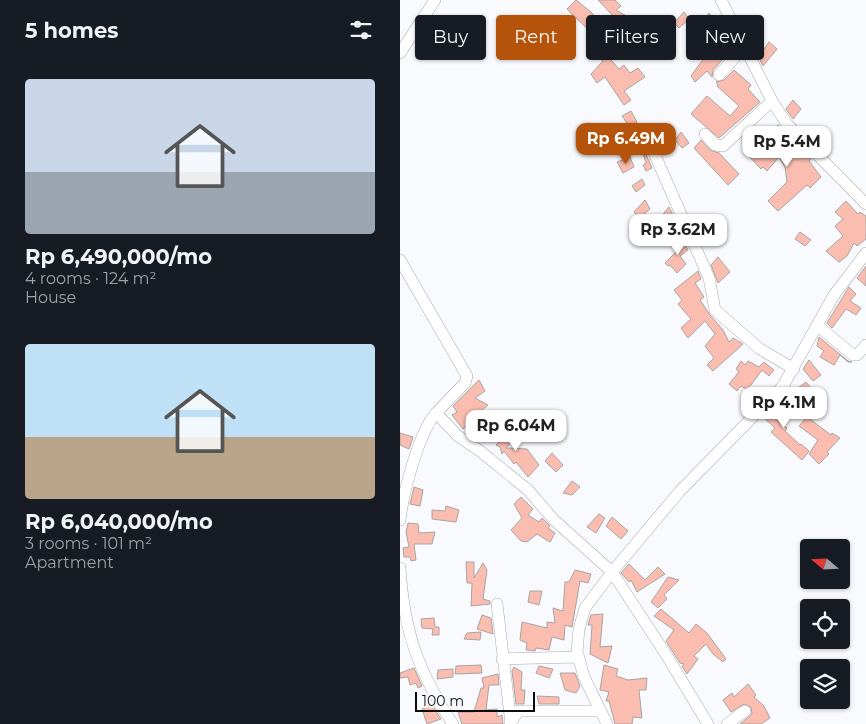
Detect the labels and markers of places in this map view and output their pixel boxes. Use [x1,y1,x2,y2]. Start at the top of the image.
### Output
pin: Rp 6.49M [574,122,678,165]
pin: Rp 5.4M [741,126,833,168]
pin: Rp 3.62M [626,214,730,256]
pin: Rp 4.1M [738,386,830,429]
pin: Rp 6.04M [464,410,568,452]

